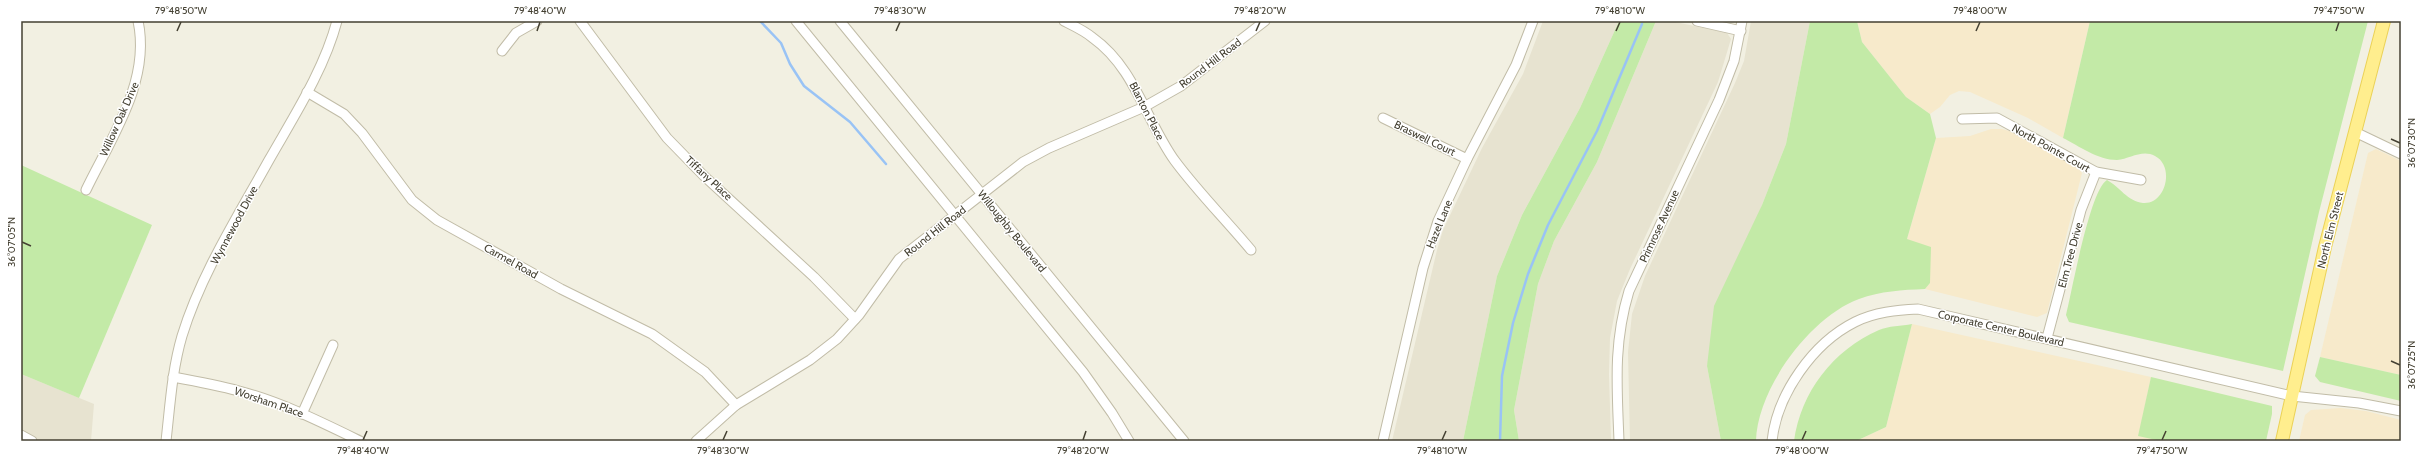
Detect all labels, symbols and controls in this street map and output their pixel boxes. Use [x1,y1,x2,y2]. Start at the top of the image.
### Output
text: 79°48'50"W [155,4,208,17]
text: 79°48'40"W [514,4,567,17]
text: 79°48'30"W [874,4,927,17]
text: 79°48'20"W [1234,4,1286,17]
text: 79°48'10"W [1595,4,1645,17]
text: 79°48'00"W [1953,4,2007,17]
text: 79°47'50"W [2314,4,2365,17]
street label: Round Hill Road [1176,35,1244,91]
street label: Willow Oak Drive [96,79,142,158]
street label: Blanton Place [1126,80,1168,143]
street label: Braswell Court [1392,117,1458,159]
text: 36°07'30"N [2405,118,2418,168]
street label: North Pointe Court [2009,121,2093,175]
street label: Tiffany Place [683,153,736,204]
street label: Wynnewood Drive [207,183,261,267]
street label: Willoughby Boulevard [975,187,1049,275]
street label: Primrose Avenue [1636,187,1682,265]
street label: North Elm Street [2314,190,2346,270]
street label: Hazel Lane [1423,197,1455,250]
street label: Round Hill Road [901,203,969,259]
text: 36°07'05"N [5,217,18,267]
street label: Elm Tree Drive [2055,220,2086,289]
street label: Carmel Road [481,240,541,282]
street label: Corporate Center Boulevard [1937,307,2065,349]
text: 36°07'25"N [2405,341,2418,389]
street label: Worsham Place [233,384,306,420]
text: 79°48'40"W [337,444,390,457]
text: 79°48'30"W [697,444,750,457]
text: 79°48'20"W [1057,444,1109,457]
text: 79°48'10"W [1417,444,1467,457]
text: 79°48'00"W [1775,444,1829,457]
text: 79°47'50"W [2137,444,2188,457]

